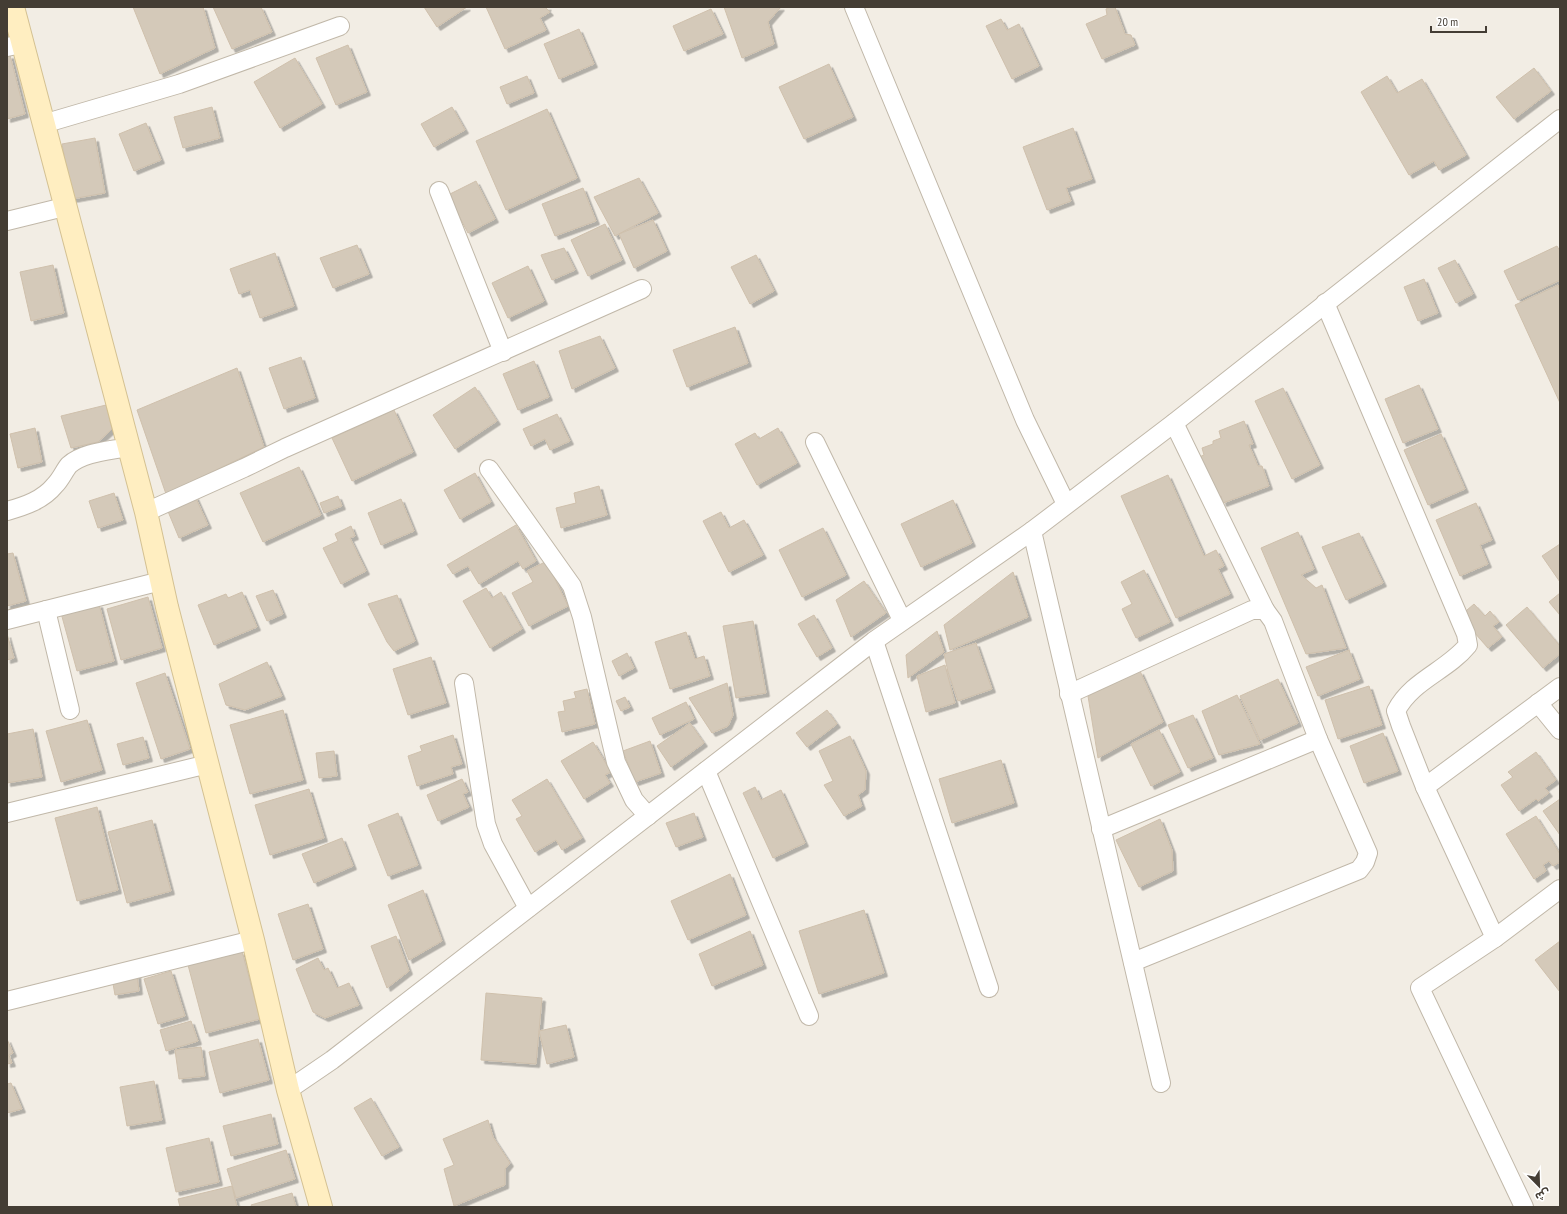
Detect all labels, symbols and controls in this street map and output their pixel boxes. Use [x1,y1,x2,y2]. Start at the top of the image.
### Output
scale bar [1431,8,1486,34]
text: 20 m [1437,14,1458,29]
north arrow [1519,1166,1559,1206]
text: ش [1533,1186,1553,1205]

